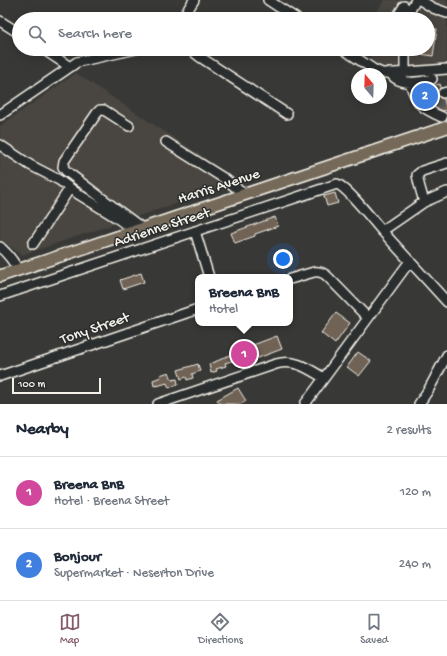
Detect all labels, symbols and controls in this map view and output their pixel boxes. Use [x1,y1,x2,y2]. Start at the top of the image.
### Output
search box [12,12,435,56]
icon: search [26,23,48,45]
text: Search here [58,25,132,43]
north arrow [351,68,387,104]
pin: 2 [412,81,438,111]
street label: Harris Avenue [176,165,262,209]
street label: Adrienne Street [112,203,214,252]
your location [273,249,293,269]
popup [195,274,293,326]
text: Breena BnB [209,284,279,302]
text: Hotel [209,302,238,317]
street label: Tony Street [57,308,134,349]
pin: 1 [231,339,257,369]
scale bar [12,376,101,395]
text: 100 m [18,379,45,391]
text: Nearby [16,420,69,440]
text: 2 results [386,423,431,438]
text: Breena BnB [54,476,124,494]
text: 1 [26,485,32,500]
text: 120 m [400,485,431,500]
text: Hotel · Breena Street [54,494,169,509]
text: Bonjour [54,548,101,566]
text: 2 [26,557,32,572]
text: 240 m [399,557,431,572]
text: Supermarket · Neserton Drive [54,566,214,581]
tab: Map [59,611,81,647]
tab: Directions [198,611,243,647]
tab: Saved [360,611,388,647]

